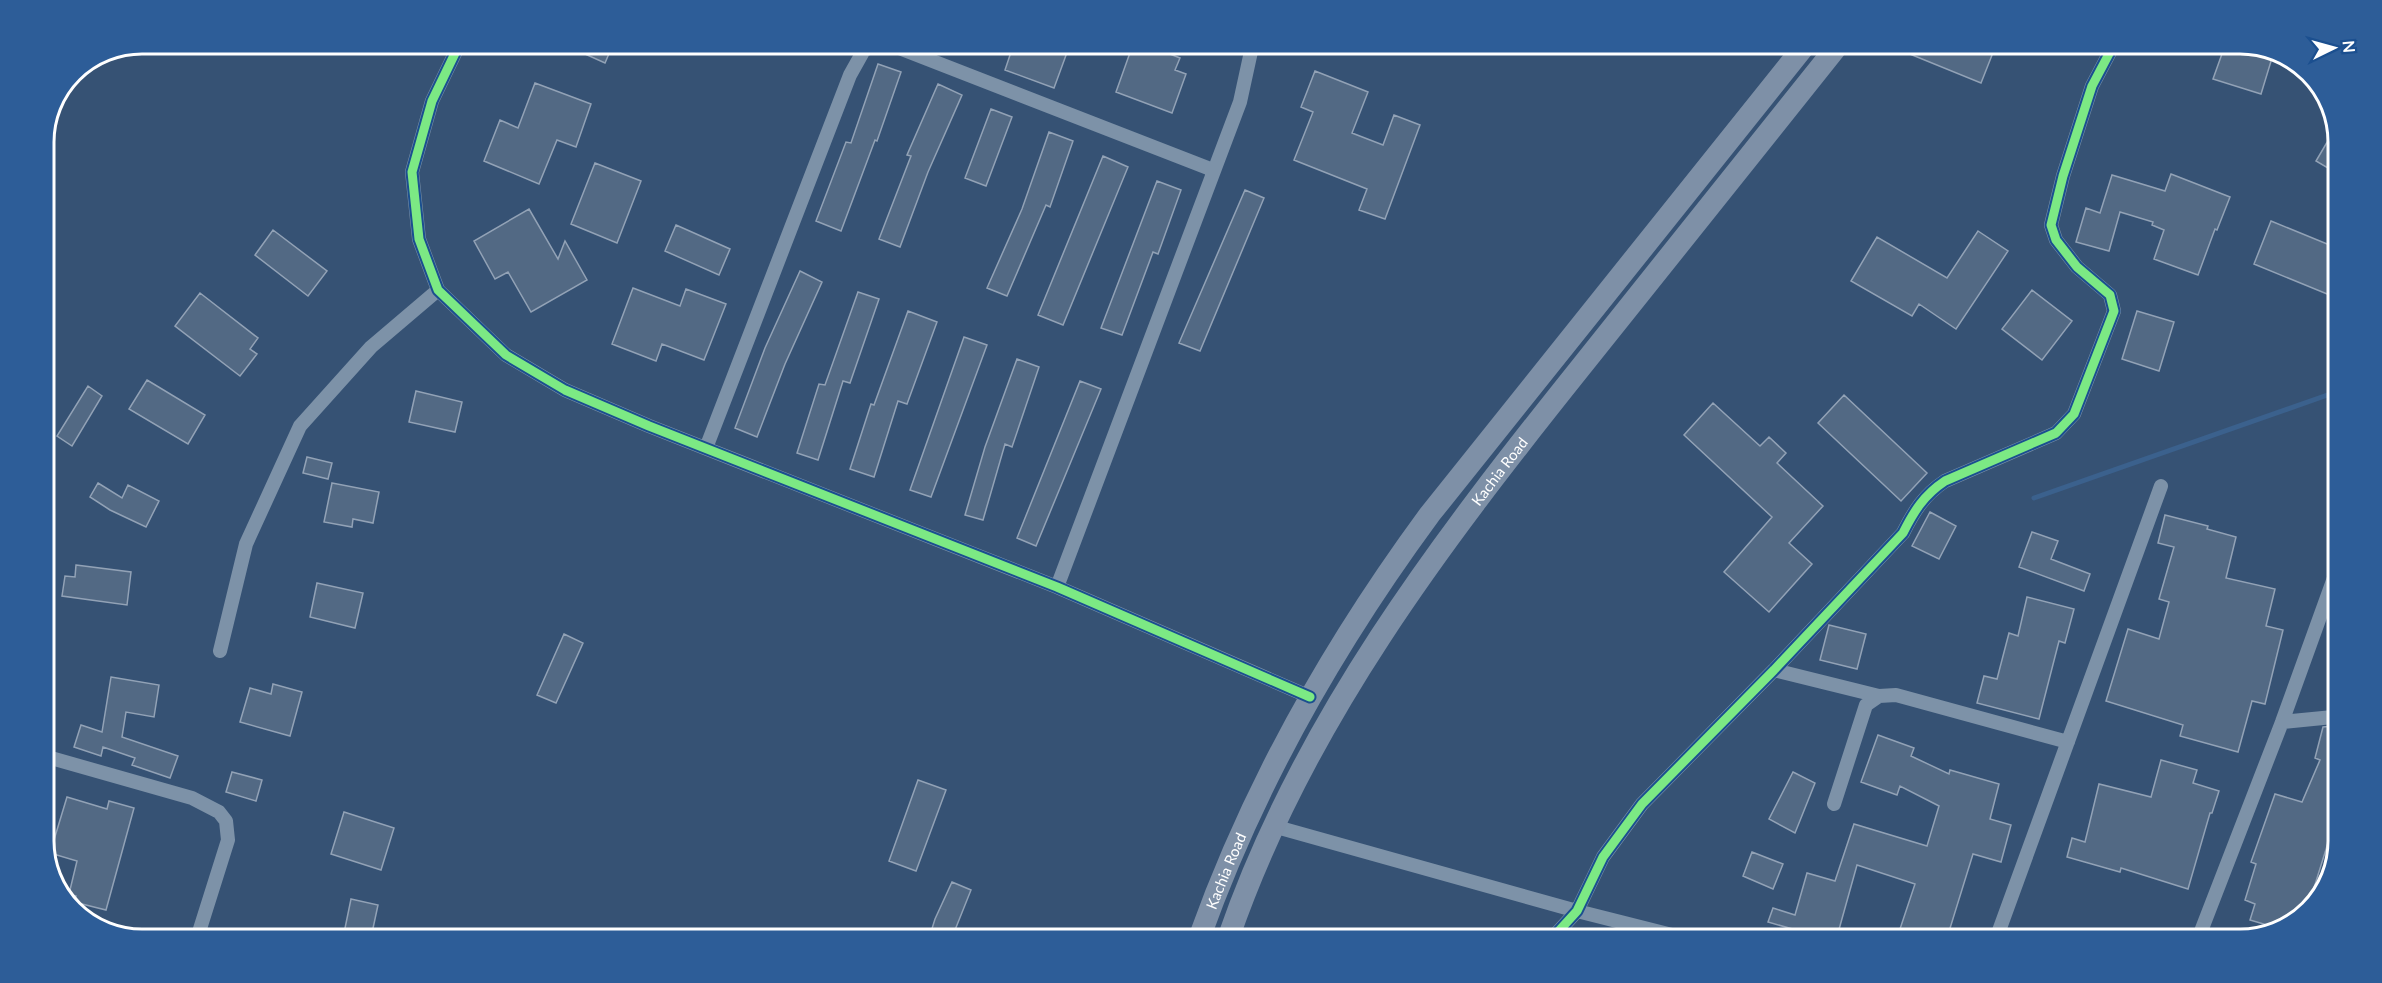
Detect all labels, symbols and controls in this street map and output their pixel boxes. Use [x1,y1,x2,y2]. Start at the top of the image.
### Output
north arrow [2304,18,2364,78]
text: N [2339,40,2359,54]
street label: Kachia Road [1467,434,1531,509]
street label: Kachia Road [1202,830,1250,912]

